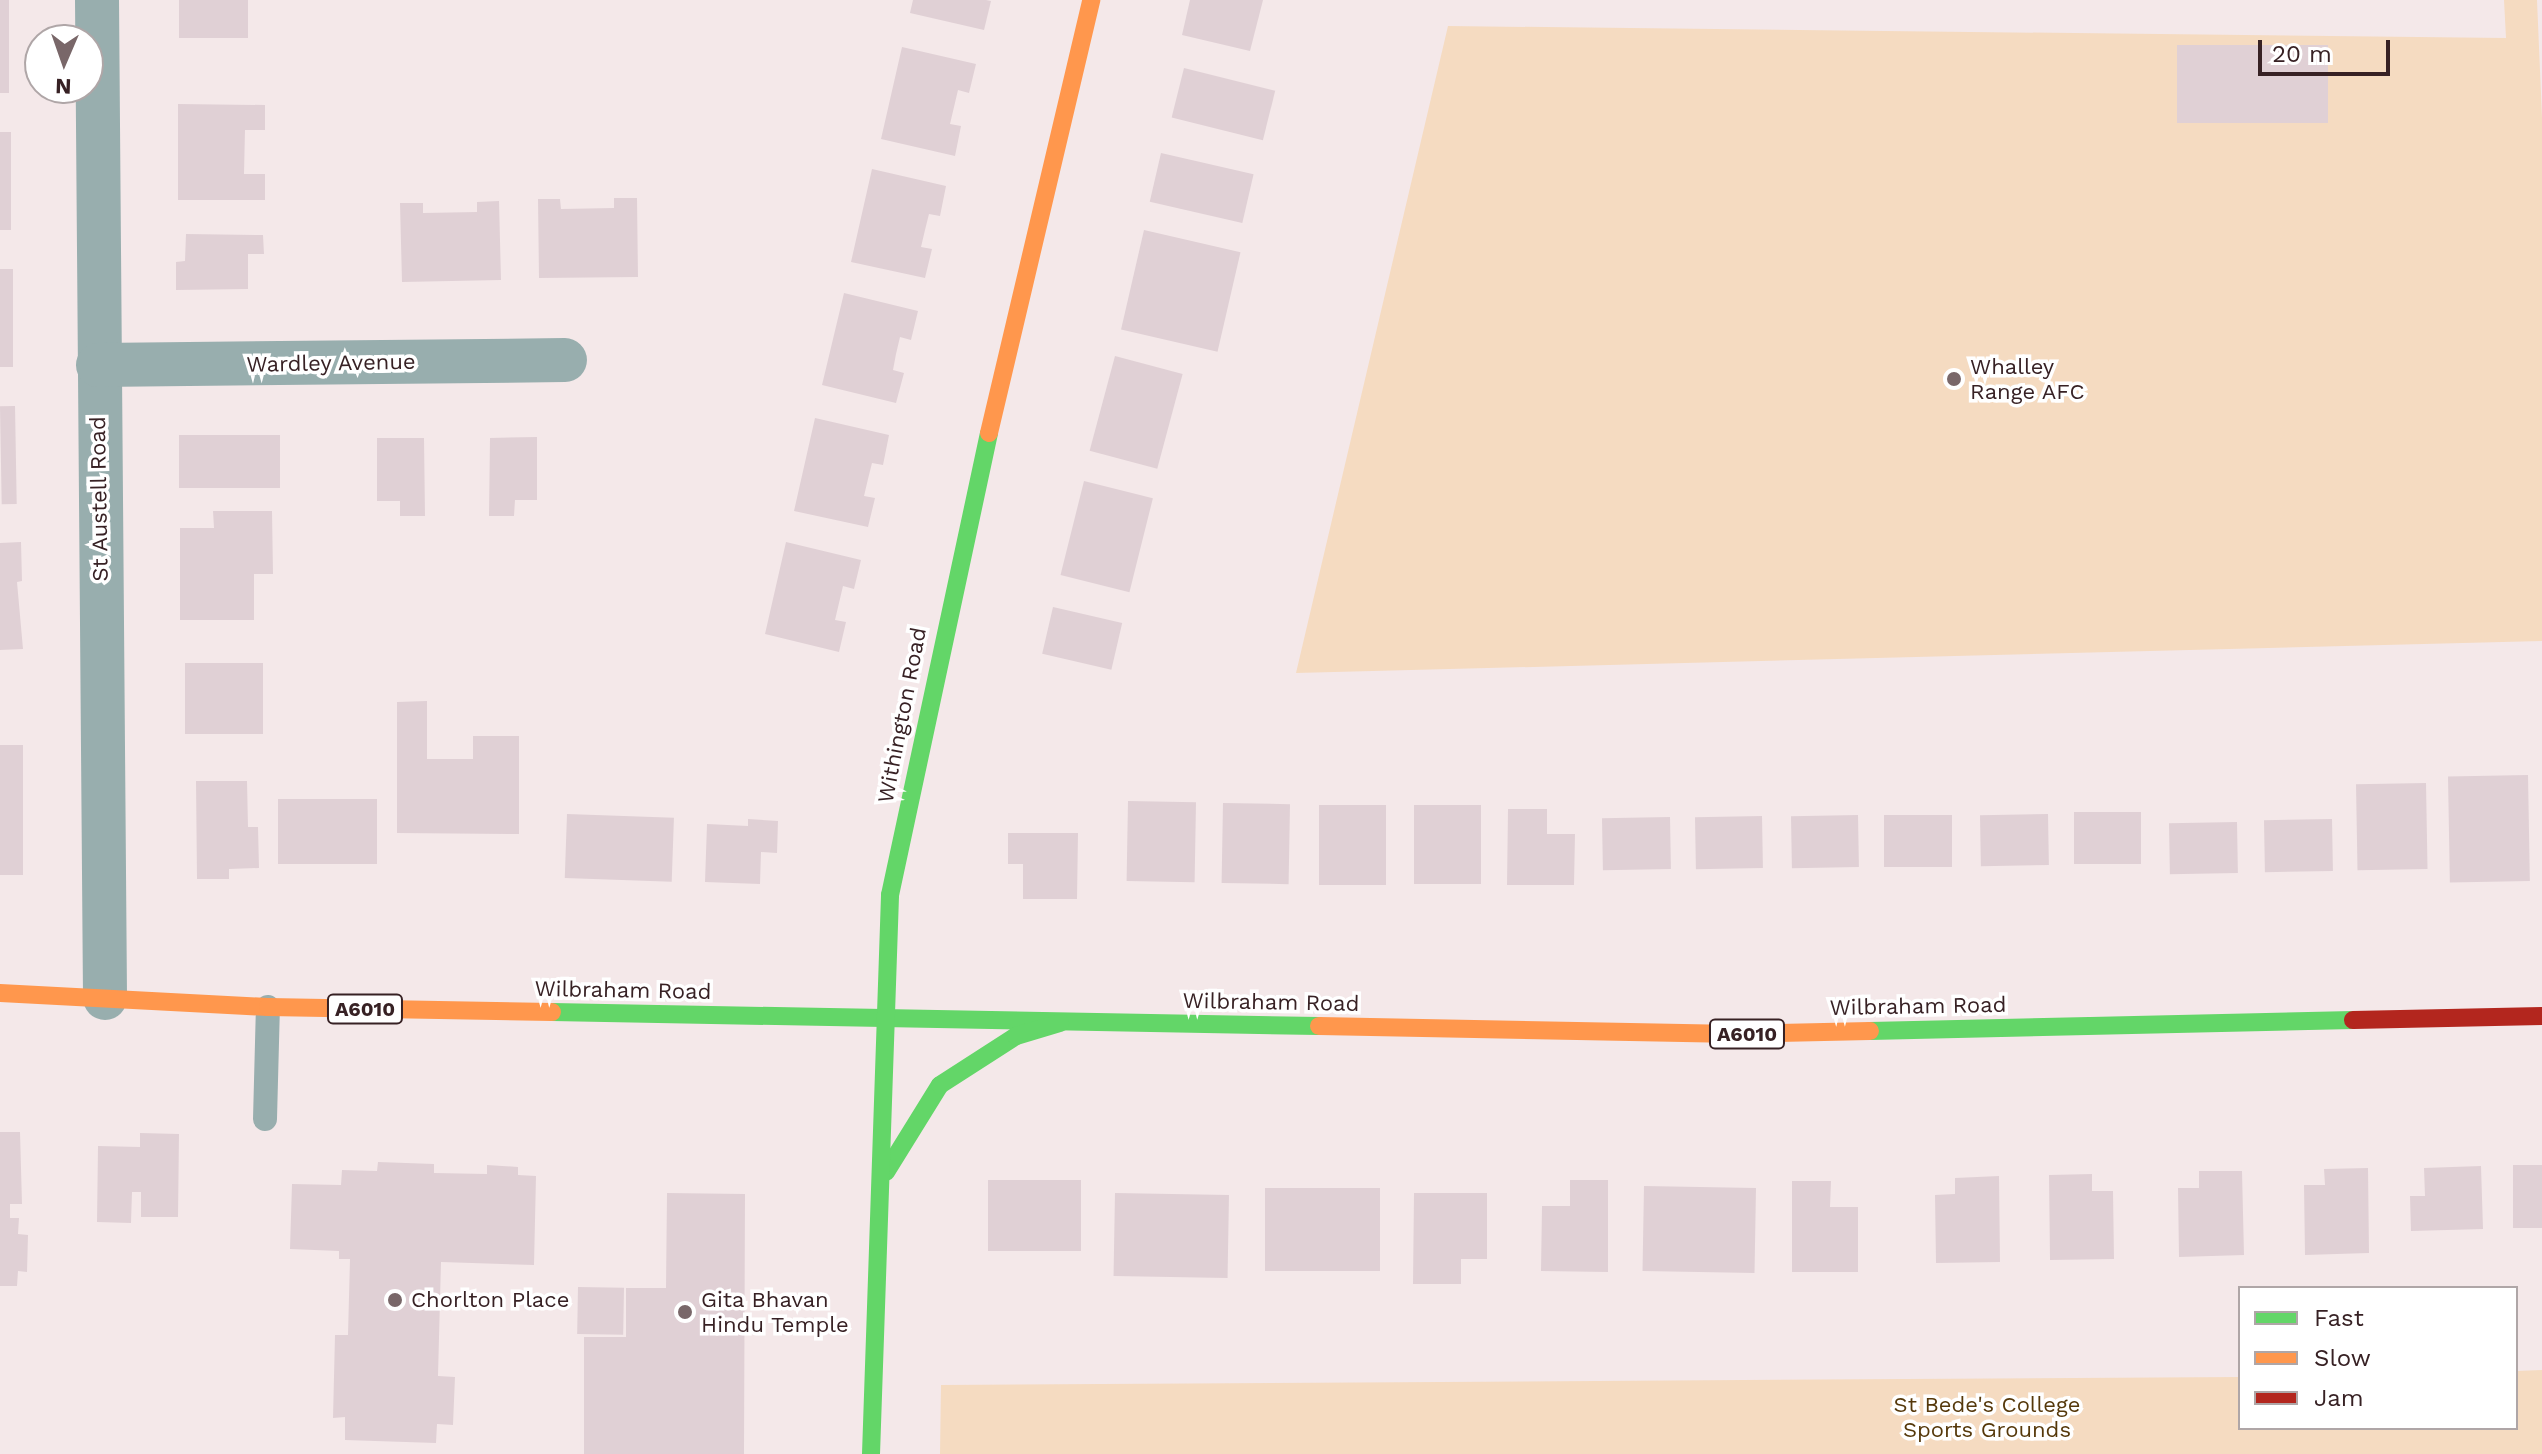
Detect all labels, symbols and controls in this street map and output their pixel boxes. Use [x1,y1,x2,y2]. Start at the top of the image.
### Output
north arrow [24,24,104,104]
scale bar [2262,24,2394,74]
text: 20 m [2272,40,2332,68]
text: N [55,74,72,99]
street label: Wardley Avenue [245,348,417,378]
place label: Whalley Range AFC [1970,353,2085,404]
marker: Whalley Range AFC [1945,370,1963,388]
street label: St Austell Road [84,415,114,583]
street label: Withington Road [872,625,932,805]
street label: Wilbraham Road [534,975,712,1005]
street label: Wilbraham Road [1182,987,1360,1017]
street label: Wilbraham Road [1829,991,2007,1021]
road number: A6010 [325,993,405,1025]
road number: A6010 [1707,1018,1787,1050]
place label: Gita Bhavan Hindu Temple [701,1286,849,1338]
legend [2238,1286,2518,1430]
place label: Chorlton Place [411,1287,569,1313]
marker: Chorlton Place [386,1291,404,1309]
marker: Gita Bhavan Hindu Temple [676,1303,694,1321]
text: Fast [2314,1304,2364,1332]
text: Slow [2314,1344,2371,1372]
text: Jam [2314,1384,2364,1412]
park label: St Bede's College Sports Grounds [1894,1391,2080,1442]

